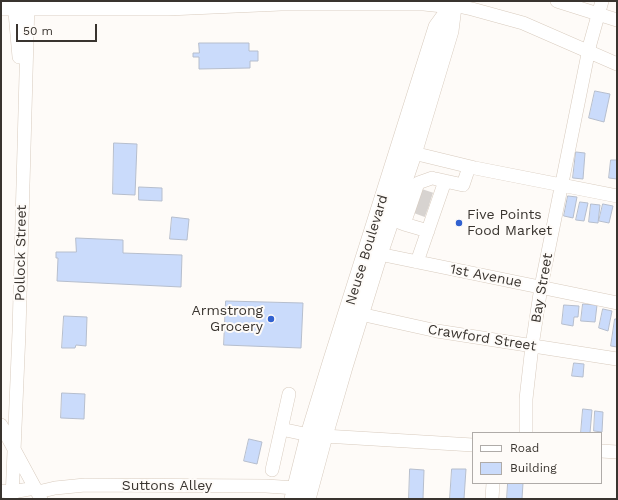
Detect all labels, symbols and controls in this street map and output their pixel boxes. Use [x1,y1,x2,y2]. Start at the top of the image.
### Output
scale bar [18,16,99,42]
text: 50 m [23,24,53,38]
street label: Neuse Boulevard [342,193,392,307]
street label: Pollock Street [12,205,30,301]
place label: Five Points Food Market [467,207,552,240]
marker: Five Points Food Market [454,218,464,228]
street label: Bay Street [528,252,556,324]
street label: 1st Avenue [449,261,523,291]
place label: Armstrong Grocery [191,303,263,336]
marker: Armstrong Grocery [266,314,276,324]
street label: Crawford Street [427,321,537,355]
legend [472,432,602,484]
text: Road [510,441,539,455]
text: Building [510,461,557,475]
street label: Suttons Alley [122,478,212,494]

